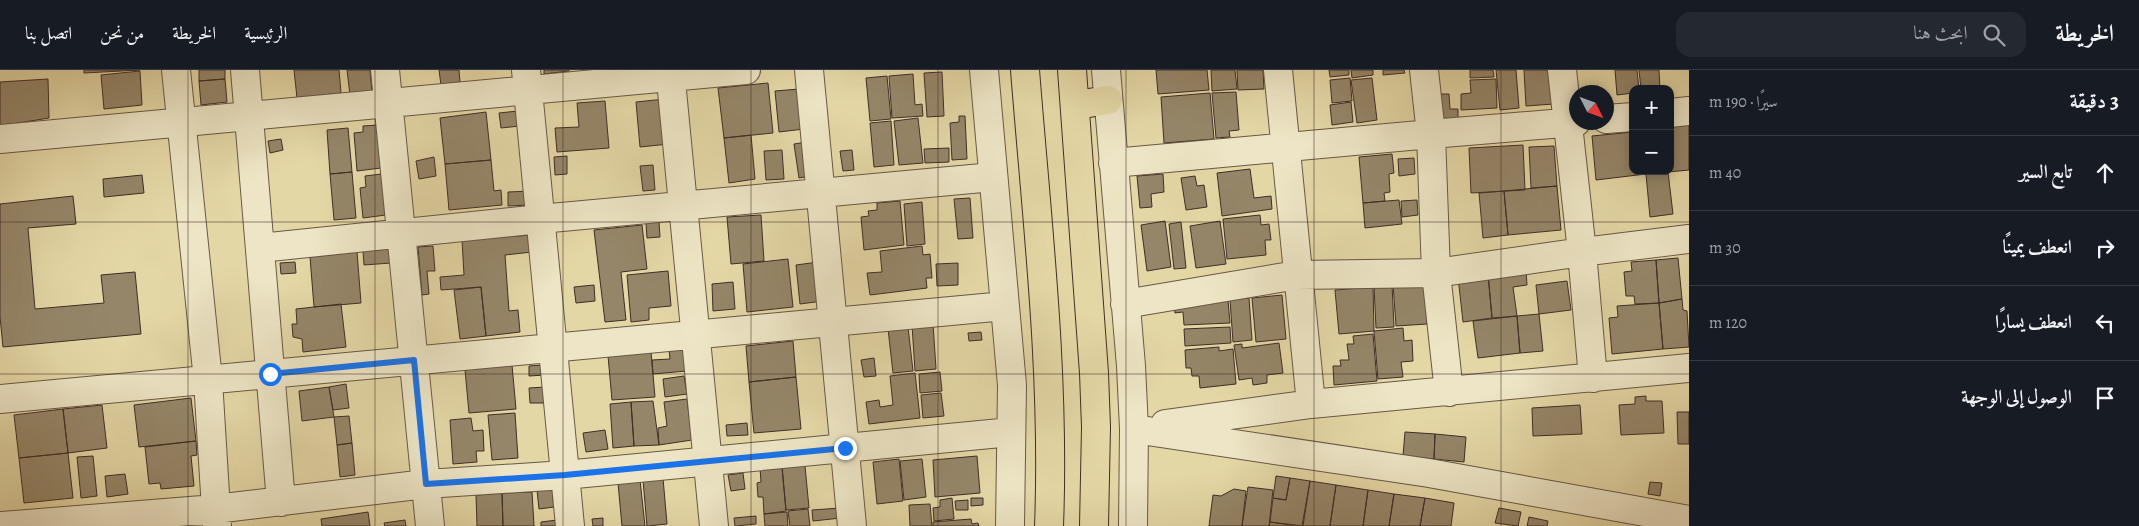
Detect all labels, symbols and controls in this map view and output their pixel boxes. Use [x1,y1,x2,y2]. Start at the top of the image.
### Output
search box [1676,12,2026,57]
text: الخريطة [2056,17,2114,49]
text: ابحث هنا [1913,20,1968,46]
text: اتصل بنا [25,21,72,45]
text: من نحن [100,21,144,45]
text: الخريطة [172,21,216,45]
text: الرئيسية [244,21,287,45]
icon: search [1980,21,2008,49]
north arrow [1569,85,1614,130]
map controls [1629,85,1674,175]
button: + [1629,85,1674,130]
text: 3 دقيقة [2070,87,2119,115]
text: سيرًا · 190 m [1709,91,1778,113]
button: − [1629,130,1674,175]
text: تابع السير [2019,159,2072,185]
icon: ahead [2091,159,2119,187]
text: 40 m [1709,162,1741,184]
text: انعطف يمينًا [2002,234,2072,260]
icon: right [2091,234,2119,262]
text: 30 m [1709,237,1741,259]
text: انعطف يسارًا [1995,309,2072,335]
icon: left [2091,309,2119,337]
text: 120 m [1709,312,1747,334]
route start [259,363,282,386]
text: الوصول إلى الوجهة [1961,384,2072,410]
icon: arrive [2091,384,2119,412]
route end [834,437,857,460]

